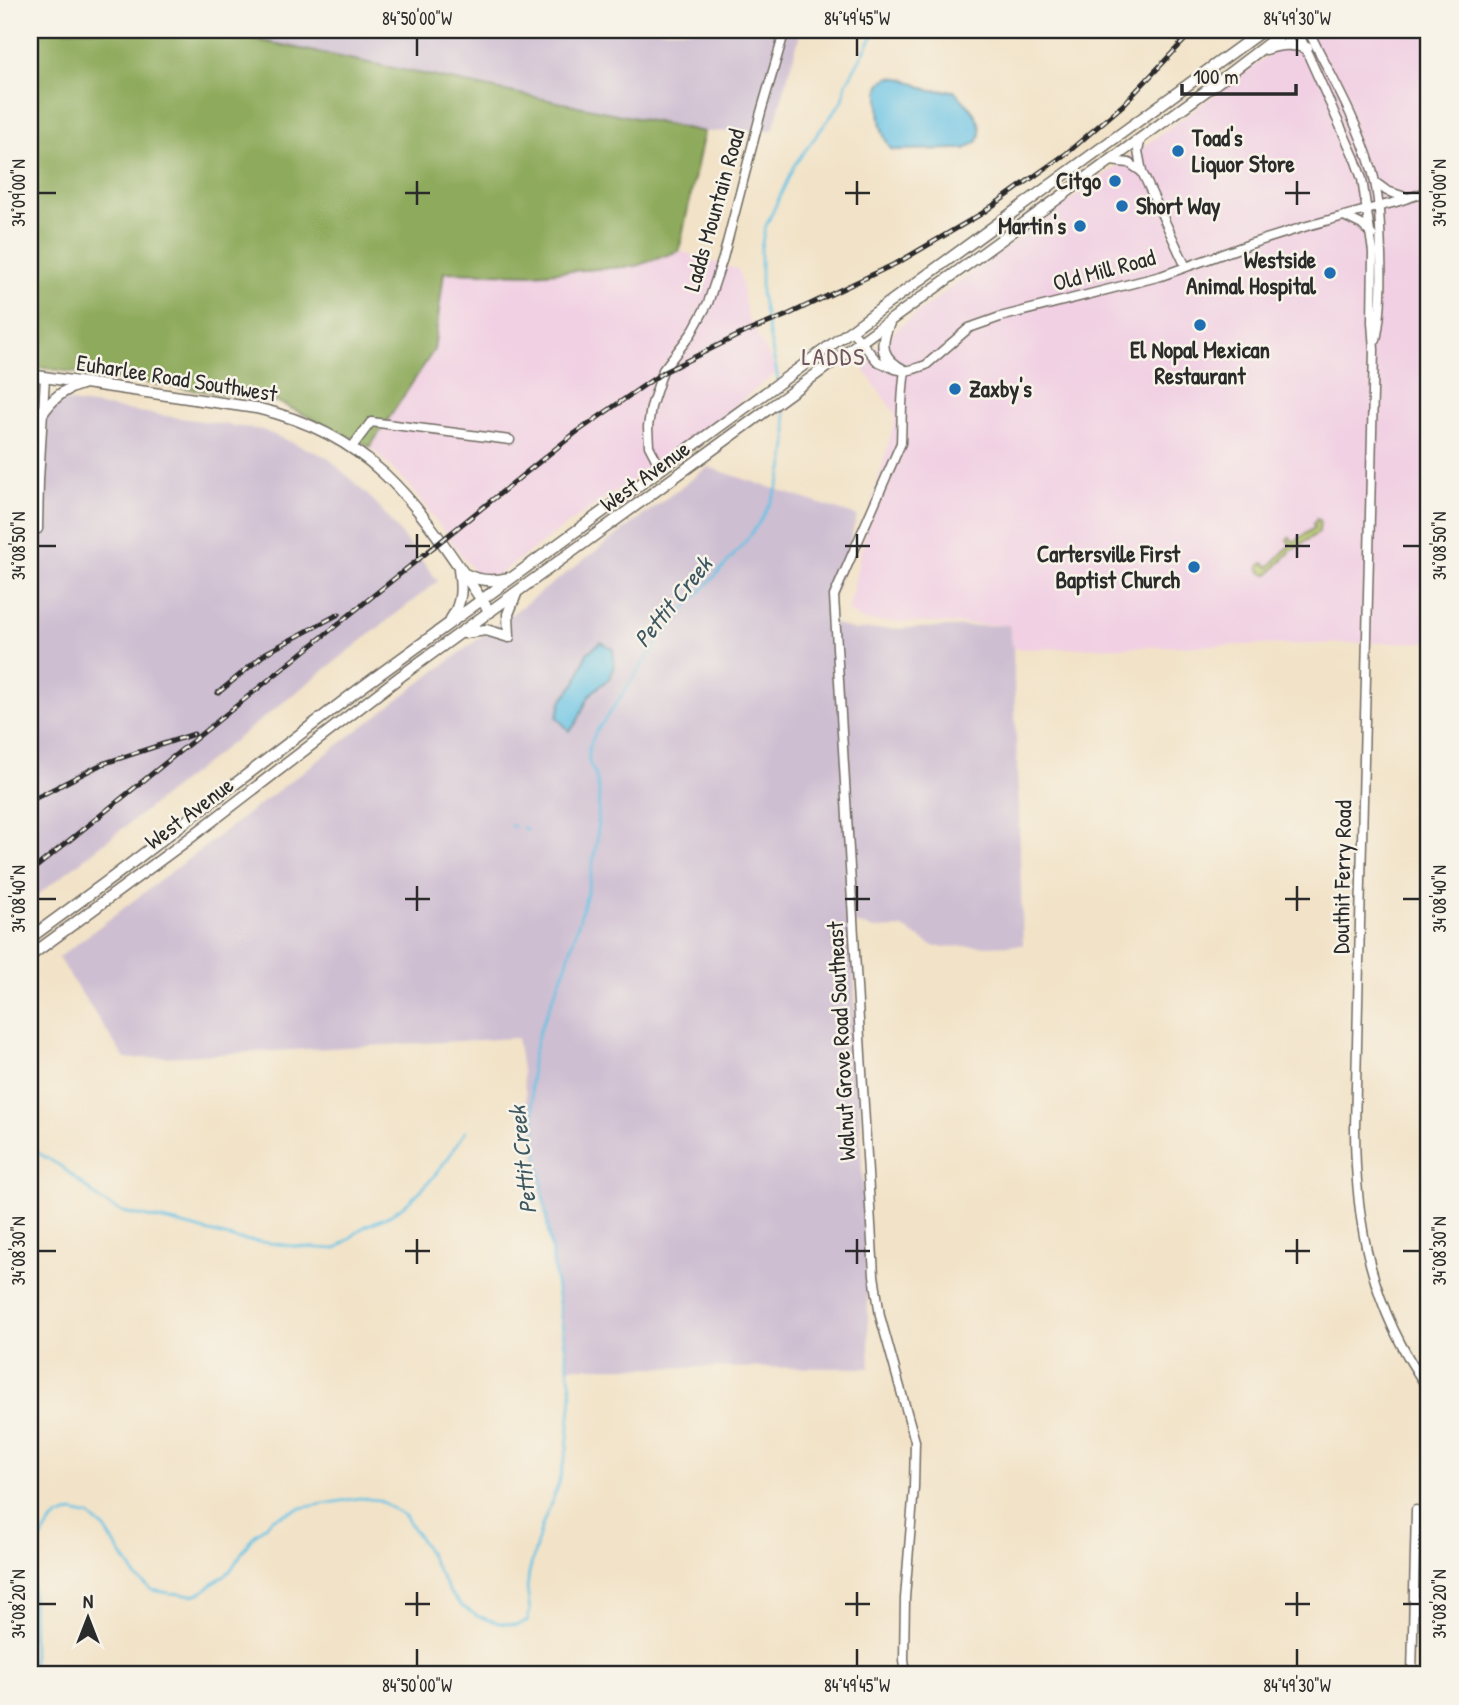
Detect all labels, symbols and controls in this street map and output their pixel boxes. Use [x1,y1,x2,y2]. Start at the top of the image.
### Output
text: 84°50'00"W [382,6,452,31]
text: 84°49'45"W [824,6,890,31]
text: 84°49'30"W [1263,6,1331,31]
scale bar [1182,52,1296,96]
text: 100 m [1193,62,1239,91]
place label: Toad's Liquor Store [1191,122,1296,180]
street label: Ladds Mountain Road [676,125,752,295]
marker: Toad's Liquor Store [1170,143,1186,159]
text: 34°09'00"N [6,159,31,227]
text: 34°09'00"N [1427,159,1452,227]
place label: Citgo [1056,165,1102,197]
marker: Citgo [1107,173,1123,189]
place label: Short Way [1136,190,1221,222]
marker: Short Way [1114,198,1130,214]
place label: Martin's [998,210,1066,241]
marker: Martin's [1072,218,1088,234]
street label: Old Mill Road [1049,241,1159,298]
place label: Westside Animal Hospital [1186,244,1317,302]
marker: Westside Animal Hospital [1322,265,1338,281]
marker: El Nopal Mexican Restaurant [1192,317,1208,333]
place label: El Nopal Mexican Restaurant [1130,334,1270,391]
district label: LADDS [802,340,866,372]
street label: Euharlee Road Southwest [75,346,281,409]
place label: Zaxby's [969,373,1032,405]
marker: Zaxby's [947,381,963,397]
street label: West Avenue [594,433,696,519]
text: 34°08'50"N [6,512,31,580]
text: 34°08'50"N [1427,512,1452,580]
place label: Cartersville First Baptist Church [1037,538,1181,596]
water label: Pettit Creek [626,548,720,653]
marker: Cartersville First Baptist Church [1186,559,1202,575]
street label: West Avenue [138,769,239,856]
street label: Douthit Ferry Road [1325,800,1358,954]
text: 34°08'40"N [6,865,31,933]
text: 34°08'40"N [1427,865,1452,933]
street label: Walnut Grove Road Southeast [819,920,862,1161]
water label: Pettit Creek [500,1103,544,1216]
text: 34°08'30"N [6,1217,31,1285]
text: 34°08'30"N [1427,1217,1452,1285]
text: 34°08'20"N [6,1569,31,1639]
text: 34°08'20"N [1427,1569,1452,1639]
north arrow [52,1582,122,1652]
text: N [83,1588,93,1614]
text: 84°50'00"W [382,1673,452,1698]
text: 84°49'45"W [824,1673,890,1698]
text: 84°49'30"W [1263,1673,1331,1698]

